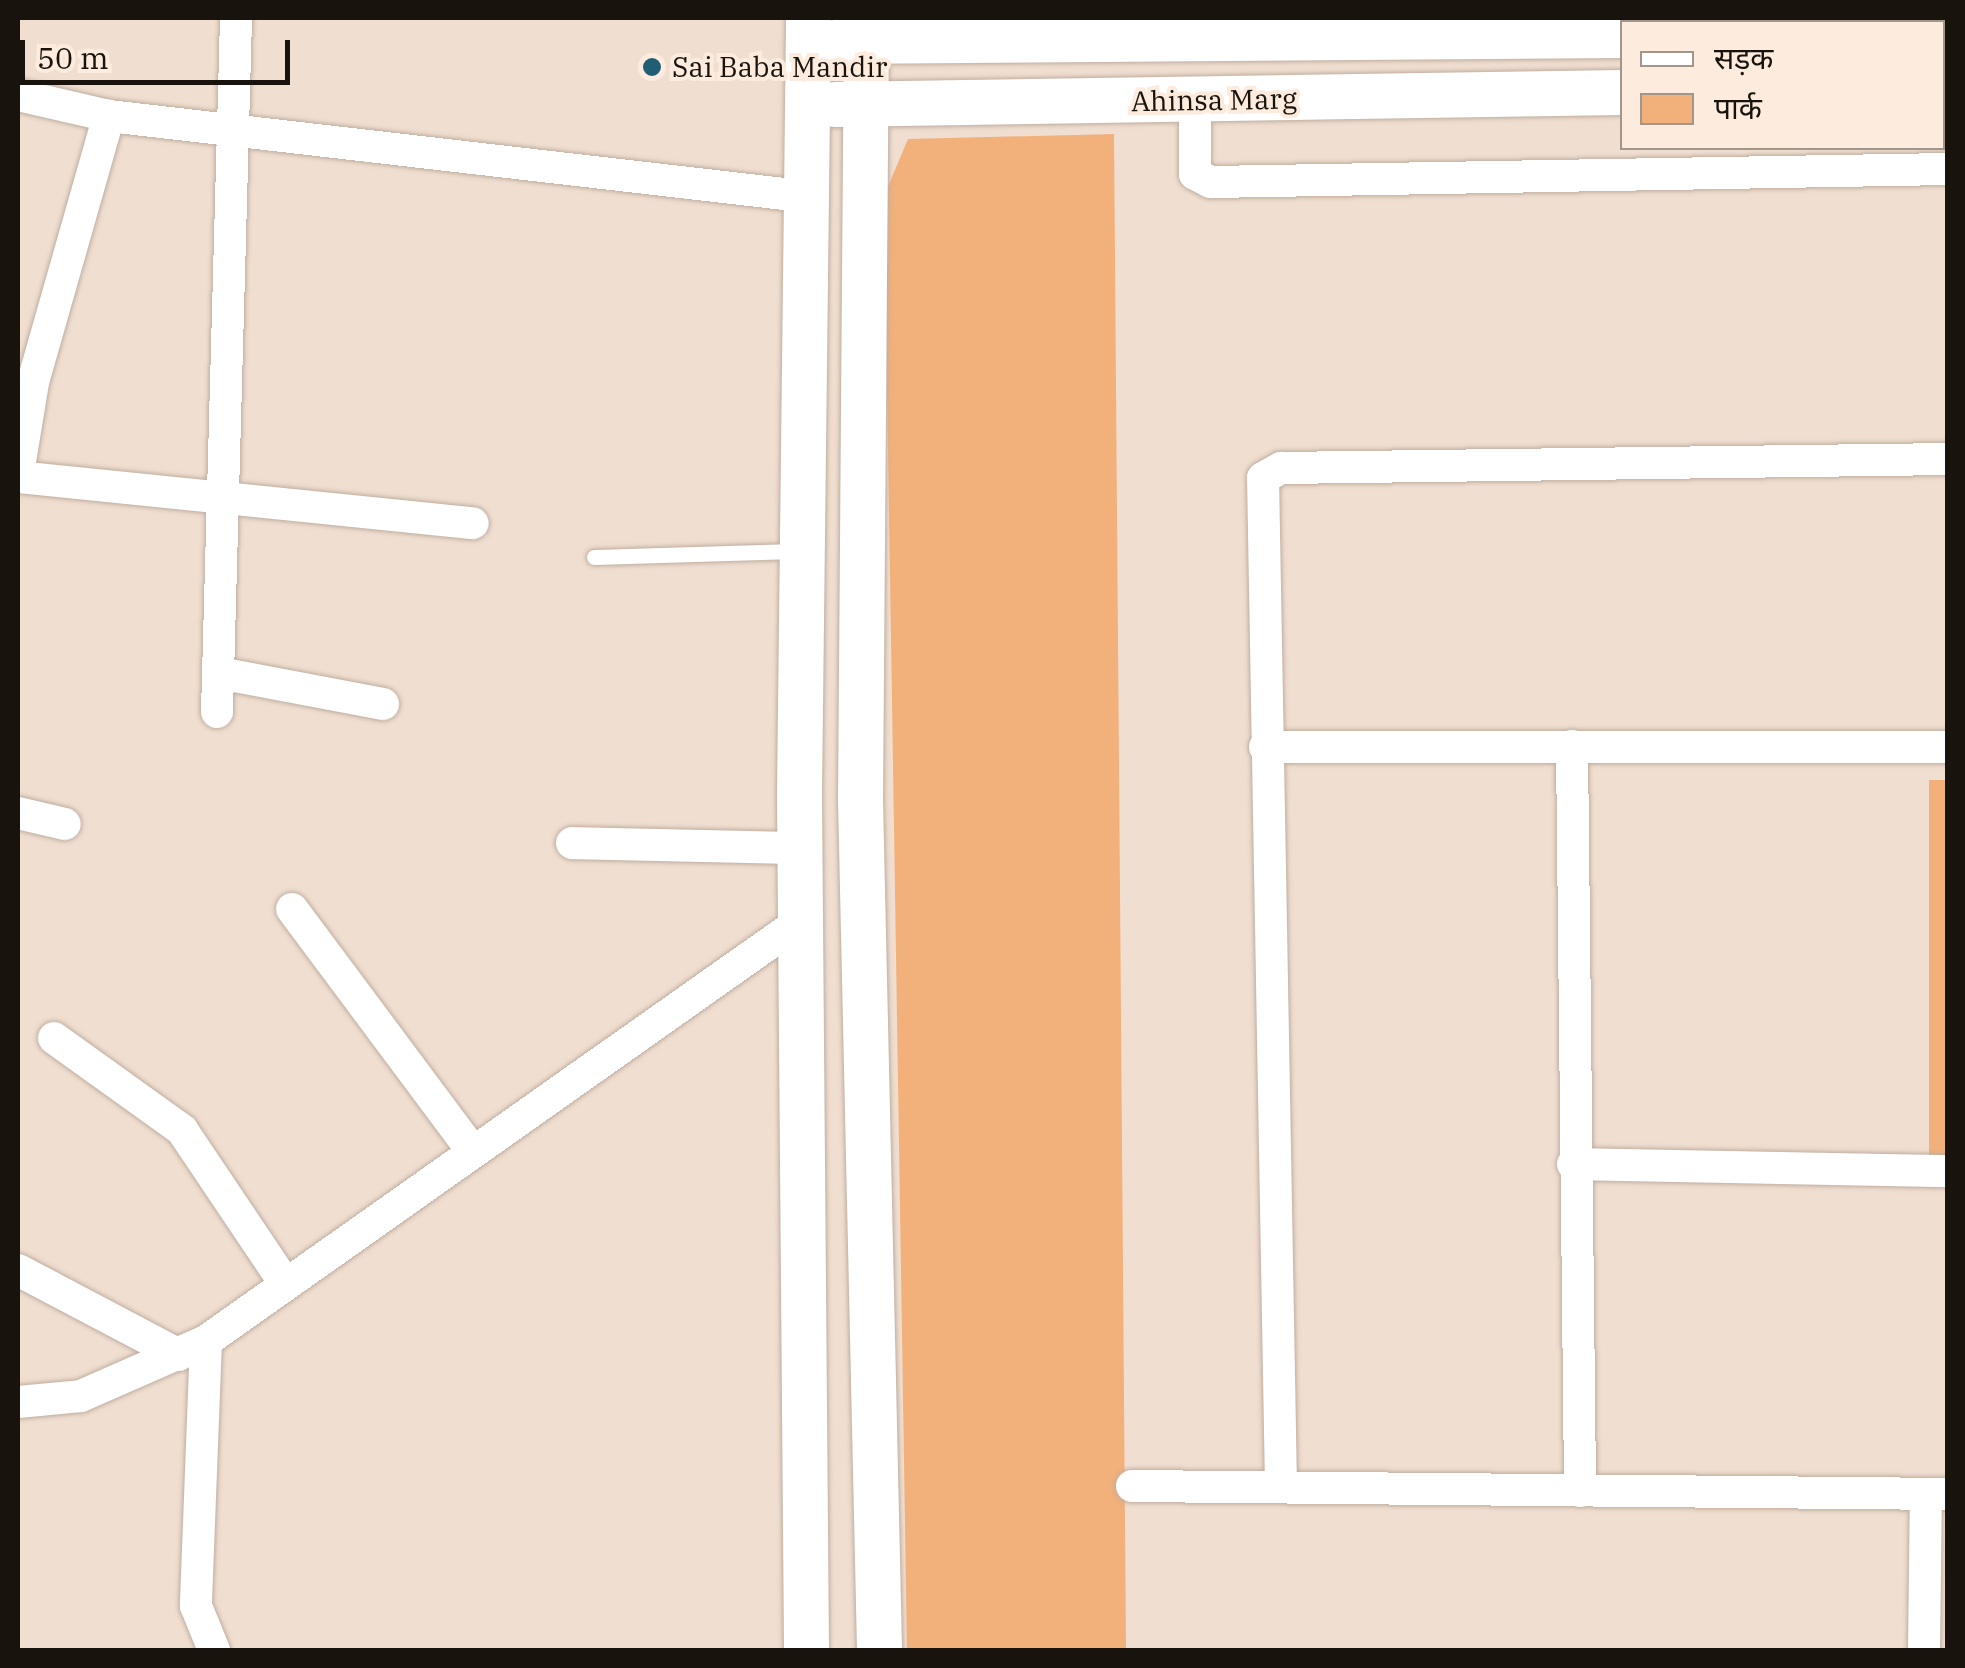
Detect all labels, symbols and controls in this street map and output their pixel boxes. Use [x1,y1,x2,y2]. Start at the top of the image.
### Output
scale bar [25,20,295,82]
legend [1620,20,1945,150]
text: 50 m [37,38,109,77]
text: सड़क [1714,38,1773,77]
place label: Sai Baba Mandir [672,50,887,84]
marker: Sai Baba Mandir [641,56,663,78]
street label: Ahinsa Marg [1131,82,1297,118]
text: पार्क [1714,88,1762,127]

